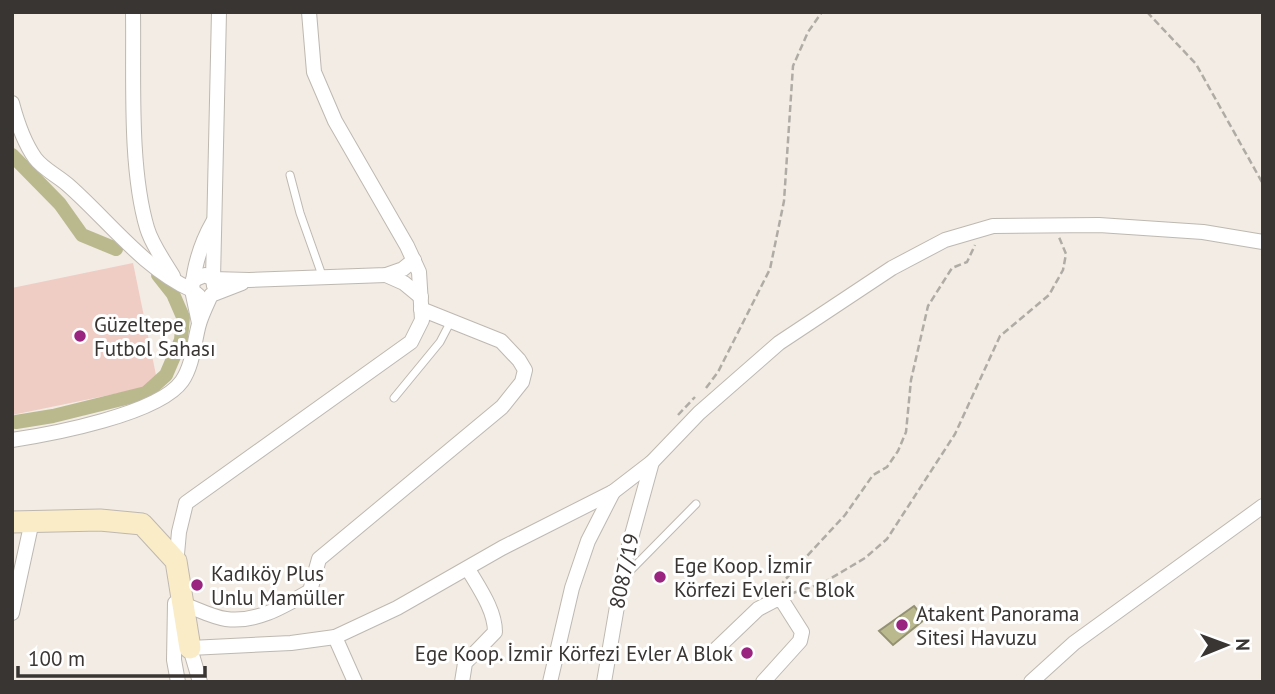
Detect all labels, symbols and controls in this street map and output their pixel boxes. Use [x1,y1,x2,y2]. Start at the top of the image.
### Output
place label: Güzeltepe Futbol Sahası [94,311,216,362]
marker: Güzeltepe Futbol Sahası [72,328,88,344]
street label: 8087/19 [603,531,645,611]
place label: Ege Koop. İzmir Körfezi Evleri C Blok [674,552,855,603]
place label: Kadıköy Plus Unlu Mamüller [211,560,345,611]
marker: Ege Koop. İzmir Körfezi Evleri C Blok [652,569,668,585]
marker: Kadıköy Plus Unlu Mamüller [189,577,205,593]
place label: Atakent Panorama Sitesi Havuzu [916,600,1079,651]
north arrow [1191,610,1261,680]
marker: Atakent Panorama Sitesi Havuzu [894,617,910,633]
scale bar [18,634,205,678]
text: N [1231,638,1255,651]
place label: Ege Koop. İzmir Körfezi Evler A Blok [415,640,733,667]
text: 100 m [28,645,85,672]
marker: Ege Koop. İzmir Körfezi Evler A Blok [739,645,755,661]

